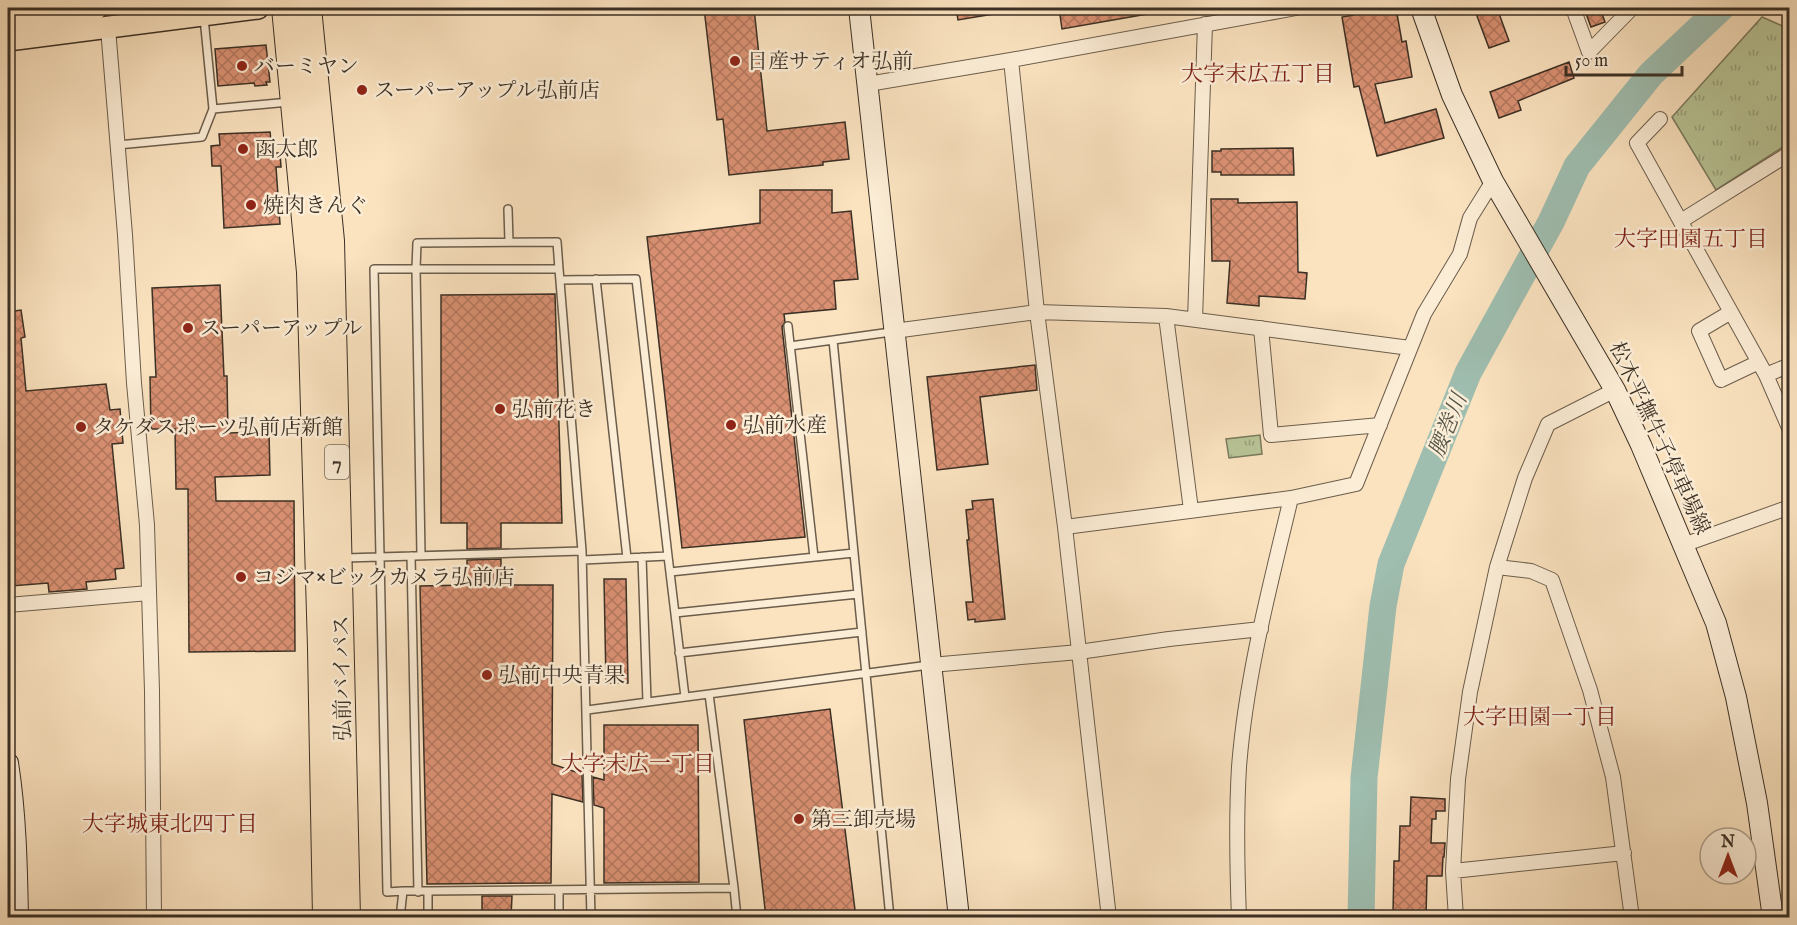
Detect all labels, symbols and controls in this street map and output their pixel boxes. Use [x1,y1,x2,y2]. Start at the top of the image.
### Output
scale bar [1566,39,1682,77]
place label: 日産サティオ弘前 [747,49,913,76]
text: 50 m [1575,50,1608,73]
place label: バーミヤン [254,54,359,81]
marker: 日産サティオ弘前 [728,54,742,68]
marker: バーミヤン [235,59,249,73]
district label: 大字末広五丁目 [1181,61,1335,89]
place label: スーパーアップル弘前店 [374,78,600,105]
marker: スーパーアップル弘前店 [355,83,369,97]
place label: 函太郎 [255,137,318,164]
marker: 函太郎 [236,142,250,156]
place label: 焼肉きんぐ [263,193,368,220]
marker: 焼肉きんぐ [244,198,258,212]
district label: 大字田園五丁目 [1614,226,1768,254]
place label: スーパーアップル [200,316,363,343]
marker: スーパーアップル [181,321,195,335]
street label: 松木平撫牛子停車場線 [1602,338,1715,540]
water label: 腰巻川 [1424,388,1475,462]
place label: 弘前花き [512,397,596,424]
marker: 弘前花き [493,402,507,416]
place label: 弘前水産 [743,413,827,440]
place label: タケダスポーツ弘前店新館 [93,415,343,442]
marker: 弘前水産 [724,418,738,432]
marker: タケダスポーツ弘前店新館 [74,420,88,434]
road number: 7 [325,445,349,479]
place label: コジマ×ビックカメラ弘前店 [253,565,514,592]
marker: コジマ×ビックカメラ弘前店 [234,570,248,584]
street label: 弘前バイパス [329,615,358,741]
place label: 弘前中央青果 [499,663,625,690]
marker: 弘前中央青果 [480,668,494,682]
district label: 大字田園一丁目 [1463,704,1617,732]
district label: 大字末広一丁目 [561,751,715,779]
place label: 第三卸売場 [811,807,916,834]
district label: 大字城東北四丁目 [82,811,258,839]
marker: 第三卸売場 [792,812,806,826]
north arrow [1698,826,1758,886]
text: N [1720,833,1735,853]

